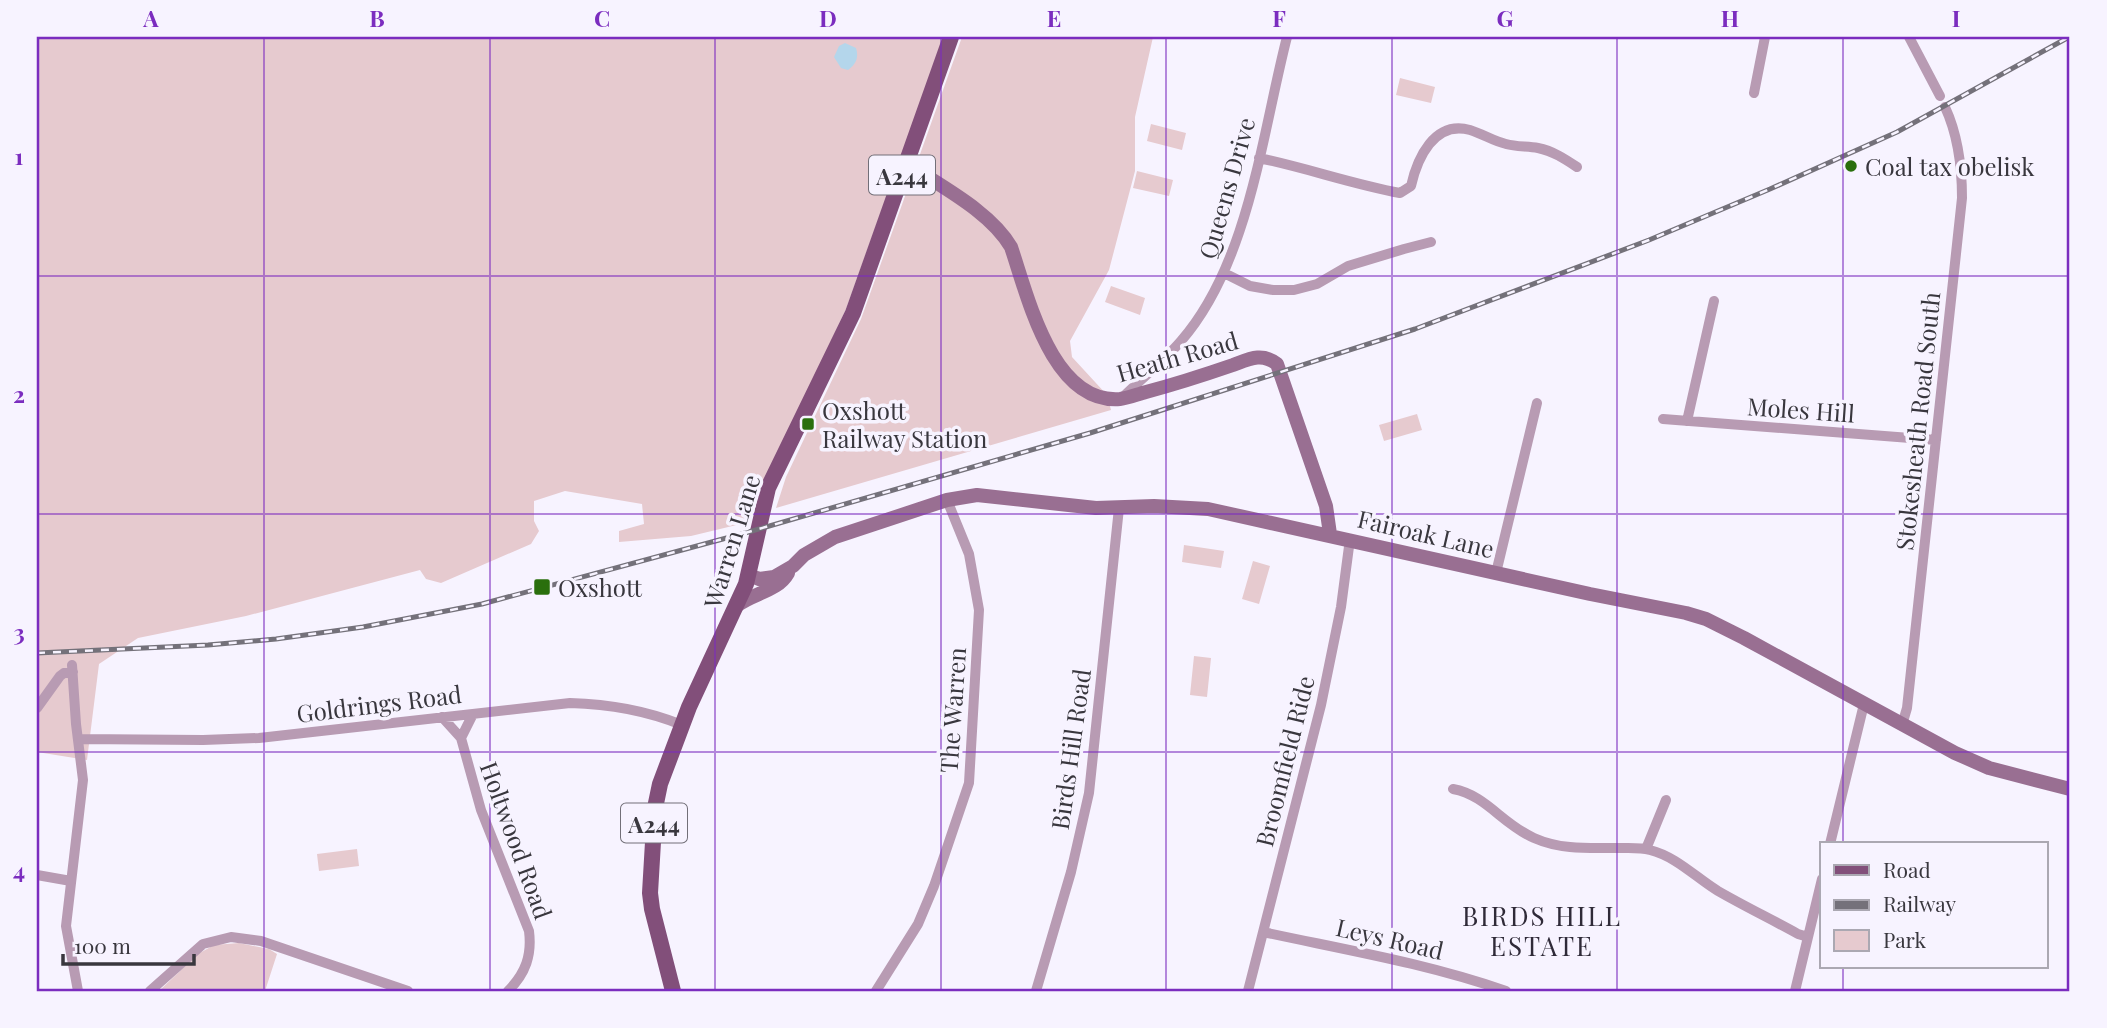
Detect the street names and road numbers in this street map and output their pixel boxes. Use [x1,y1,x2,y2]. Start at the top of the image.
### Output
street label: Queens Drive [1191,114,1261,262]
road number: A244 [869,156,935,194]
street label: Stokesheath Road South [1888,290,1946,552]
street label: Heath Road [1113,323,1242,389]
street label: Moles Hill [1746,389,1856,429]
street label: Warren Lane [695,470,767,613]
street label: Fairoak Lane [1355,502,1497,564]
street label: The Warren [932,646,972,774]
street label: Birds Hill Road [1043,666,1097,832]
street label: Broomfield Ride [1247,672,1321,850]
street label: Goldrings Road [295,677,463,729]
street label: Holtwood Road [474,757,560,923]
road number: A244 [621,804,687,842]
street label: Leys Road [1333,910,1447,966]

